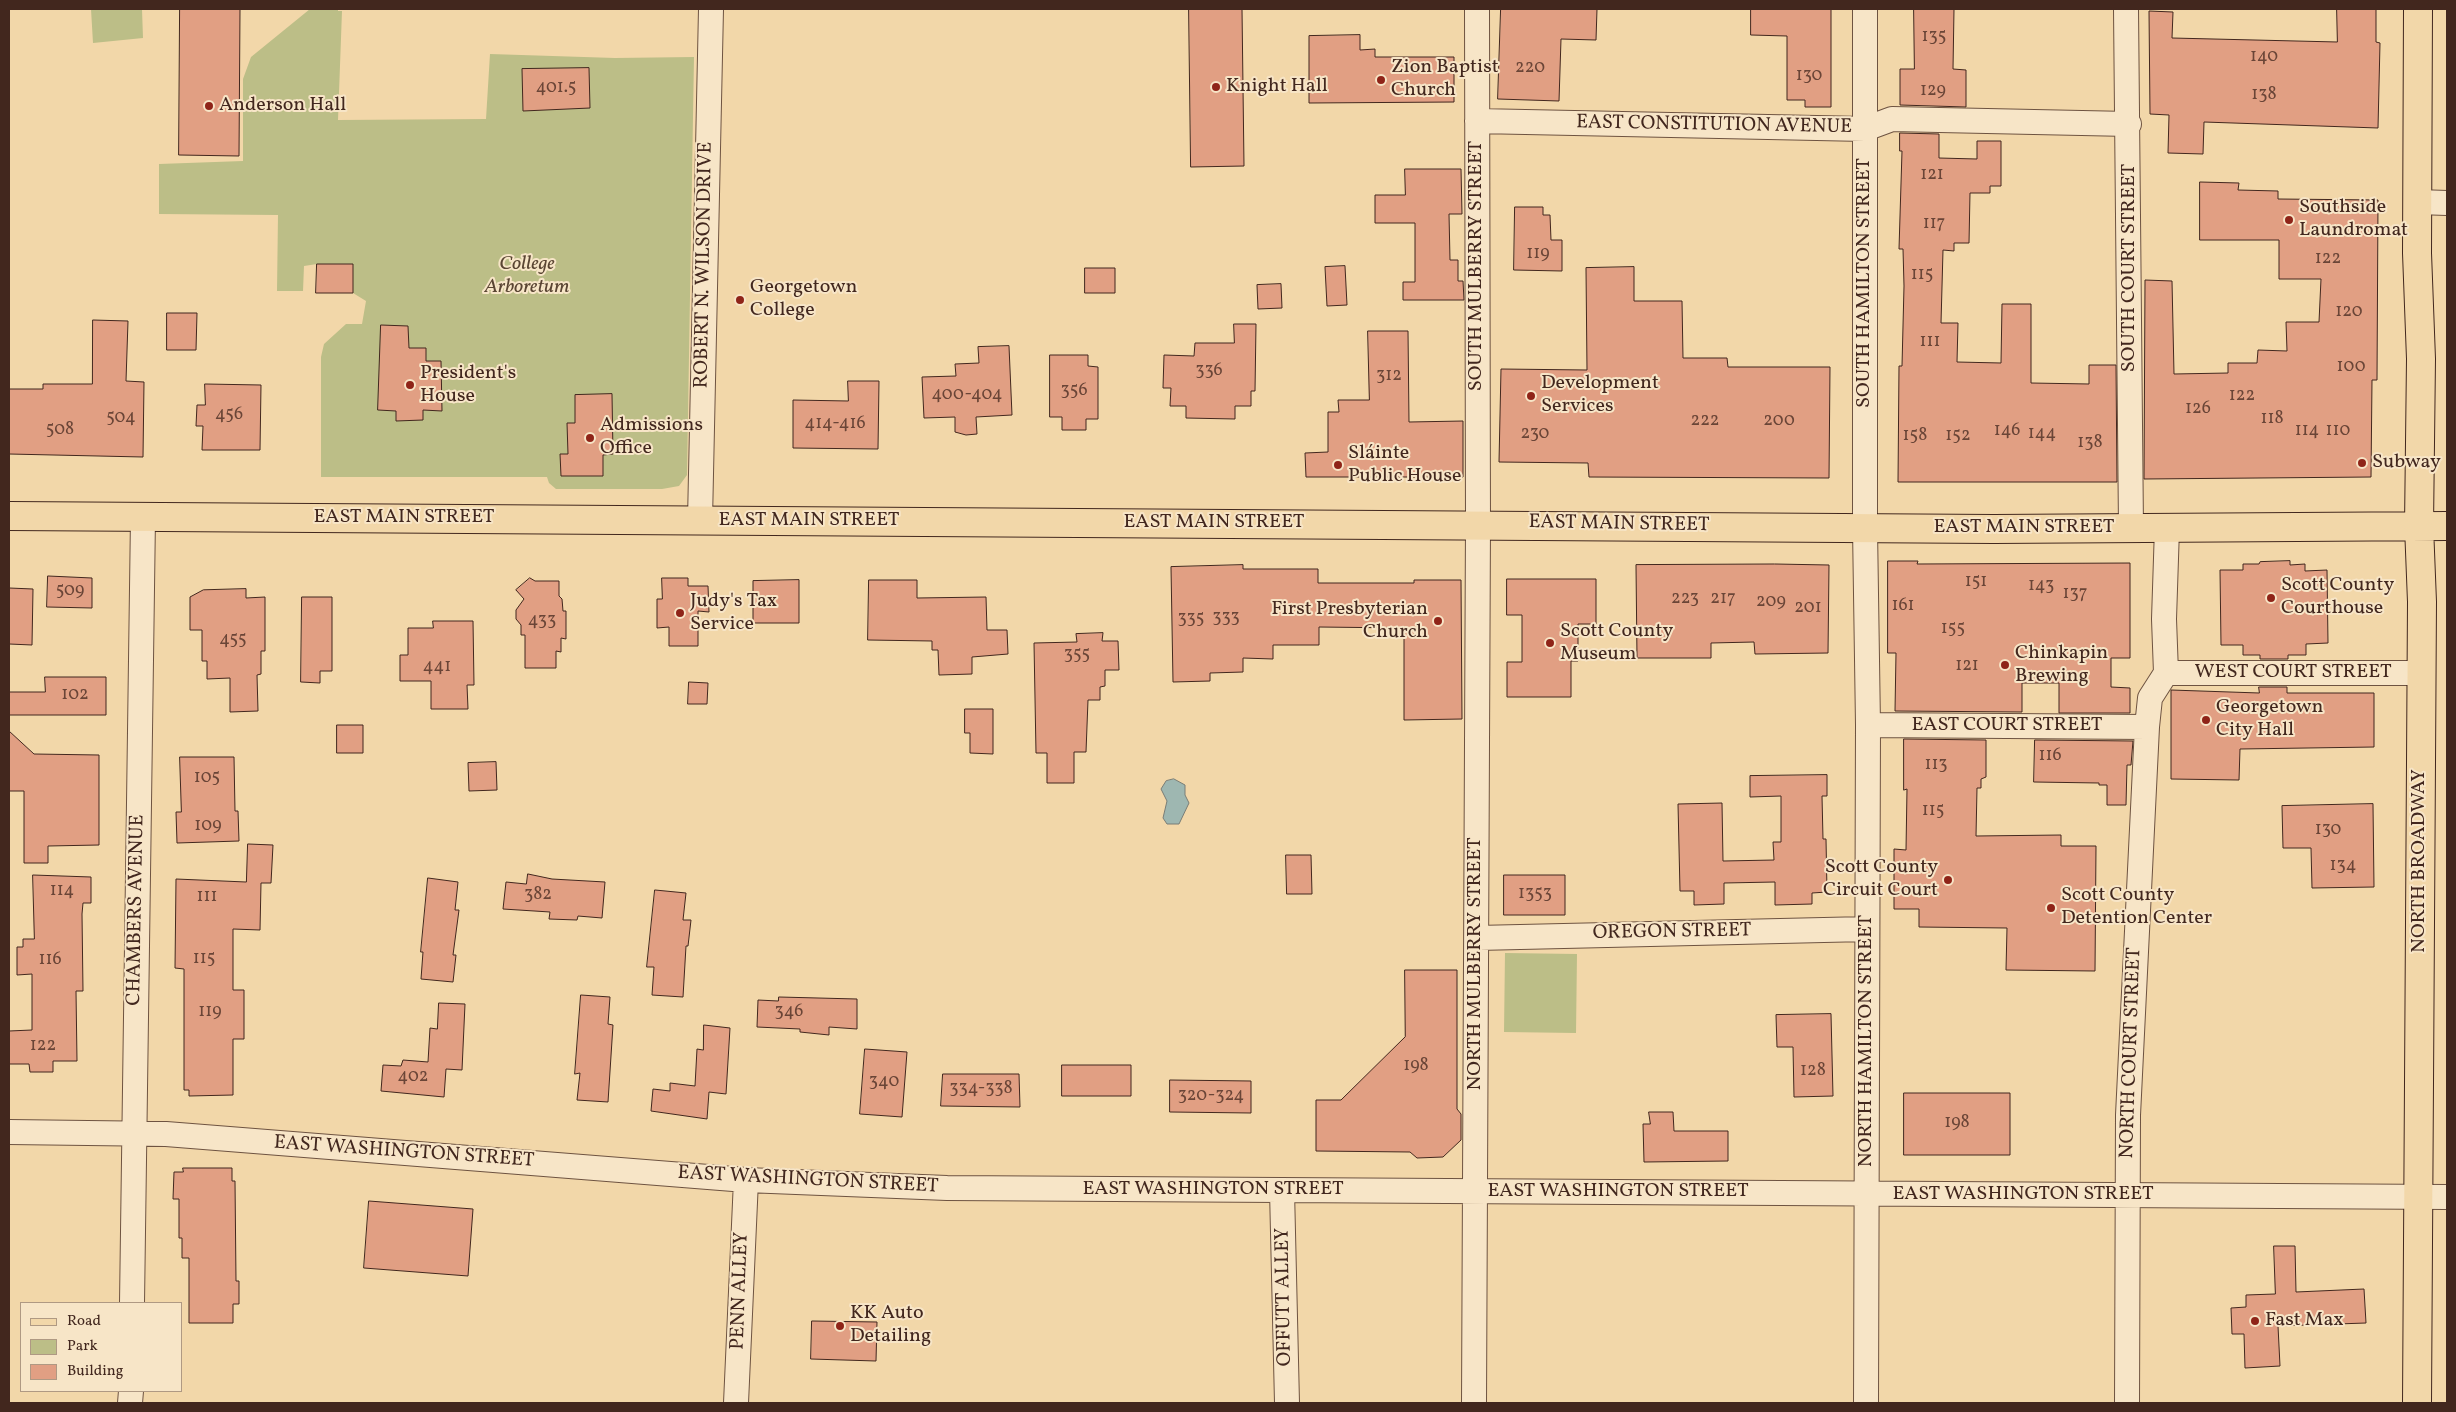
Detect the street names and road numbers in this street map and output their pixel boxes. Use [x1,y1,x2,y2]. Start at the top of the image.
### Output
street label: EAST CONSTITUTION AVENUE [1576,112,1852,140]
street label: ROBERT N. WILSON DRIVE [691,141,719,389]
street label: SOUTH MULBERRY STREET [1465,141,1489,391]
street label: SOUTH HAMILTON STREET [1853,158,1877,408]
street label: SOUTH COURT STREET [2118,164,2142,372]
street label: EAST MAIN STREET [314,506,494,530]
street label: EAST MAIN STREET [719,509,899,533]
street label: EAST MAIN STREET [1124,511,1304,535]
street label: EAST MAIN STREET [1528,511,1710,539]
street label: EAST MAIN STREET [1934,516,2114,540]
street label: WEST COURT STREET [2194,661,2392,685]
street label: EAST COURT STREET [1911,714,2103,738]
street label: NORTH BROADWAY [2408,769,2432,953]
street label: CHAMBERS AVENUE [123,814,151,1006]
street label: NORTH MULBERRY STREET [1464,837,1488,1091]
street label: NORTH HAMILTON STREET [1855,915,1879,1167]
street label: OREGON STREET [1592,920,1752,946]
street label: NORTH COURT STREET [2116,947,2148,1159]
street label: EAST WASHINGTON STREET [273,1132,535,1174]
street label: EAST WASHINGTON STREET [677,1162,939,1200]
street label: EAST WASHINGTON STREET [1082,1178,1344,1202]
street label: EAST WASHINGTON STREET [1487,1180,1749,1204]
street label: EAST WASHINGTON STREET [1892,1183,2154,1207]
street label: OFFUTT ALLEY [1272,1227,1298,1367]
street label: PENN ALLEY [727,1232,755,1350]

